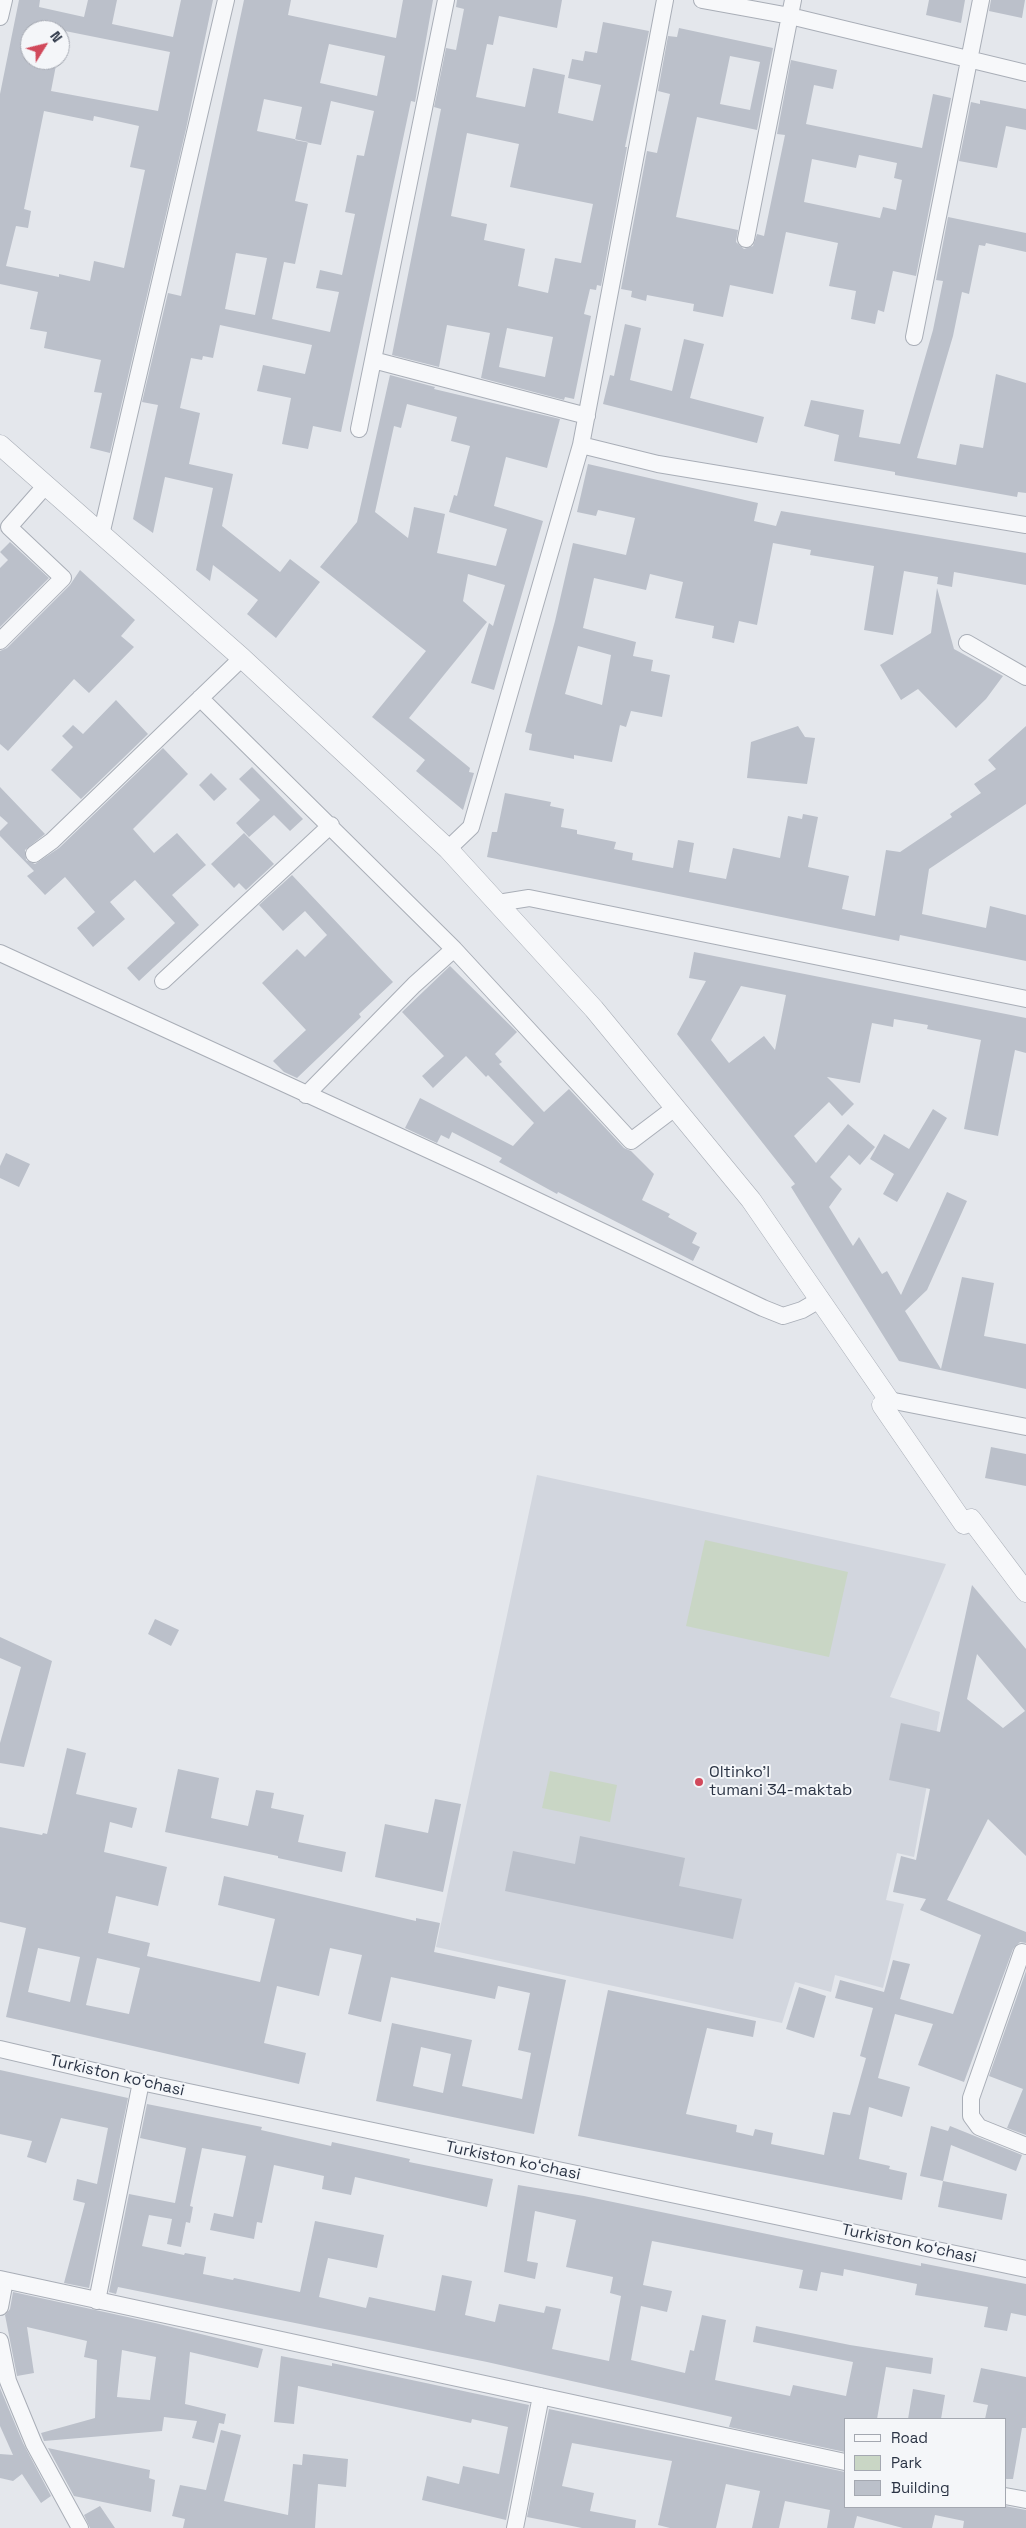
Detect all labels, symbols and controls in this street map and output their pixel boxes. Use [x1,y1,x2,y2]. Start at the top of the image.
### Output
north arrow [20,20,70,70]
text: N [46,28,66,46]
place label: Oltinko'l tumani 34-maktab [709,1763,852,1801]
marker: Oltinko'l tumani 34-maktab [693,1776,705,1788]
street label: Turkiston koʻchasi [48,2051,186,2101]
street label: Turkiston koʻchasi [444,2137,582,2185]
street label: Turkiston koʻchasi [840,2220,978,2268]
legend [844,2418,1006,2508]
text: Road [891,2428,928,2447]
text: Park [891,2453,922,2472]
text: Building [891,2478,950,2497]

